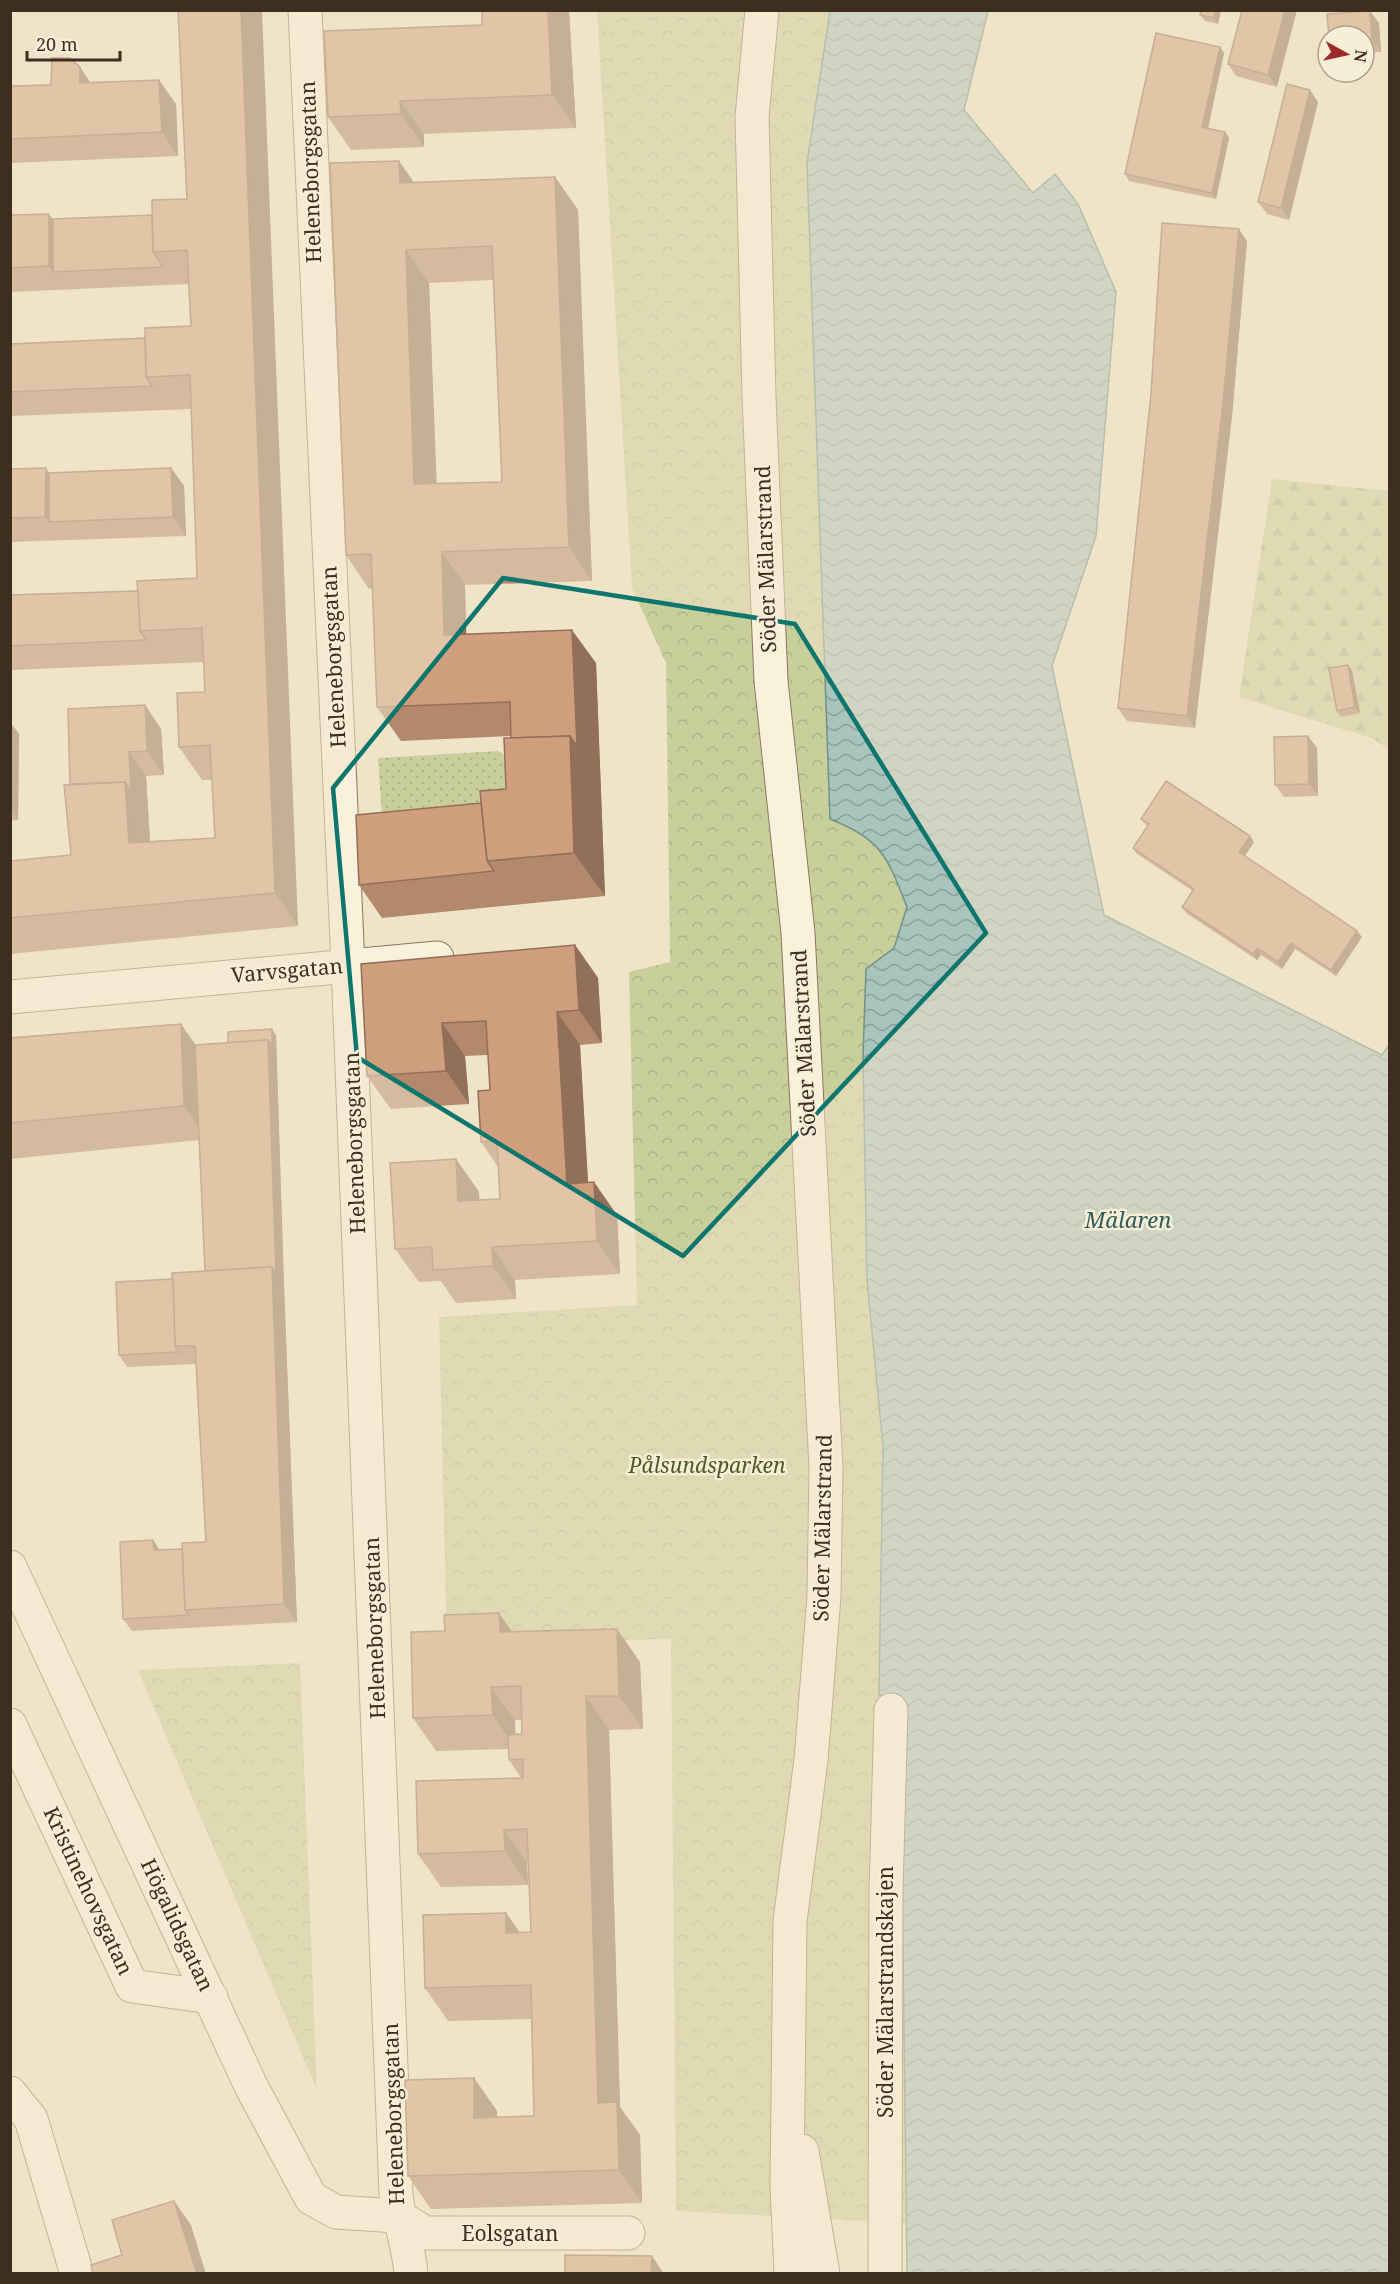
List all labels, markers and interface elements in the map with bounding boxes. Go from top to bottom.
scale bar [27,24,120,62]
north arrow [1316,24,1376,84]
text: 20 m [36,32,78,56]
text: N [1349,48,1373,64]
street label: Heleneborgsgatan [293,81,327,263]
street label: Söder Mälarstrand [748,465,782,653]
street label: Heleneborgsgatan [314,565,352,749]
street label: Söder Mälarstrand [784,949,822,1137]
street label: Varvsgatan [230,951,344,989]
street label: Heleneborgsgatan [337,1052,371,1234]
water label: Mälaren [1084,1204,1171,1234]
street label: Söder Mälarstrand [806,1434,838,1622]
park label: Pålsundsparken [628,1451,786,1479]
street label: Heleneborgsgatan [357,1537,391,1719]
street label: Kristinehovsgatan [38,1802,140,1979]
street label: Högalidsgatan [135,1854,221,1995]
street label: Söder Mälarstrandskajen [871,1866,899,2118]
street label: Heleneborgsgatan [376,2023,410,2205]
street label: Eolsgatan [461,2219,559,2247]

